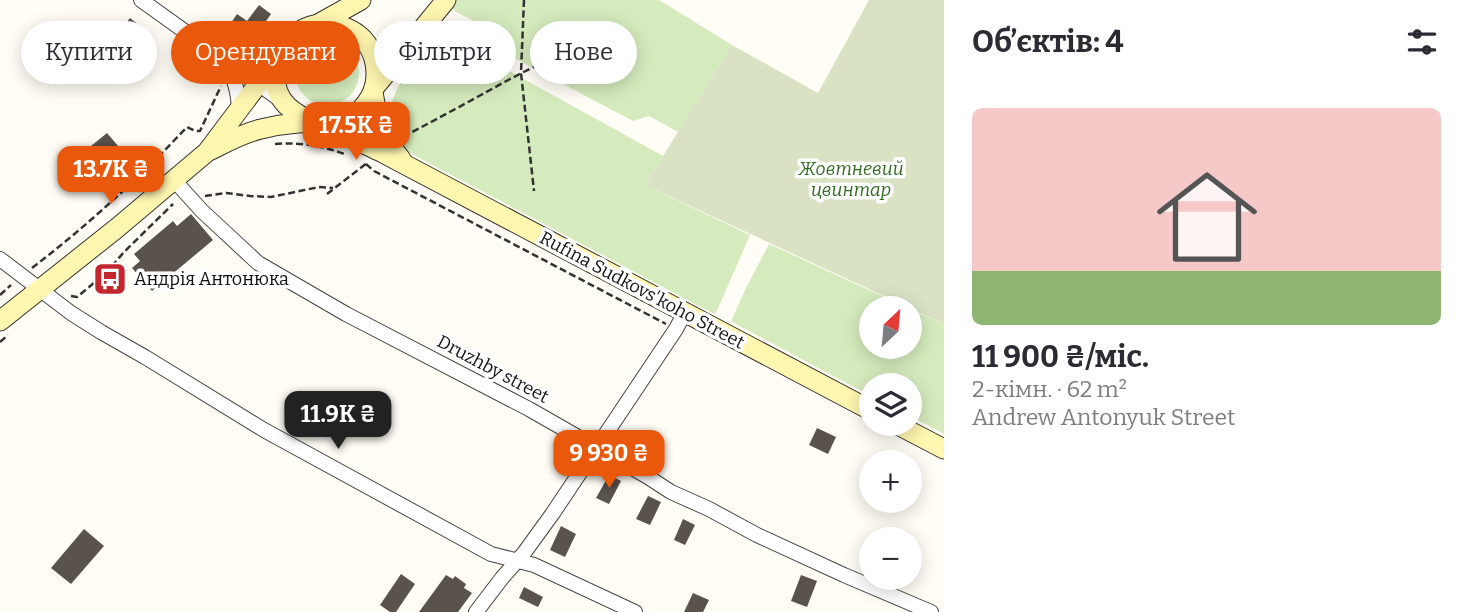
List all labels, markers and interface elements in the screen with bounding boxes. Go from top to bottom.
chip: Купити [21,21,157,84]
chip: Орендувати [171,21,360,84]
chip: Фільтри [374,21,516,84]
chip: Нове [530,21,637,84]
icon: filters [1403,23,1441,61]
text: Об’єктів: 4 [972,24,1124,60]
pin: 17.5K ₴ [291,102,421,162]
text: 17.5K ₴ [319,111,393,139]
pin: 13.7K ₴ [46,146,176,206]
icon: home [1144,154,1270,280]
text: 13.7K ₴ [73,155,149,183]
park label: Жовтневий цвинтар [797,158,904,201]
street label: Rufina Sudkovs'koho Street [536,227,749,354]
bus stop icon: Андрія Антонюка [91,260,129,298]
place label: Андрія Антонюка [134,268,289,290]
north arrow [859,296,922,359]
map controls [859,296,922,590]
street label: Druzhby street [433,330,553,408]
text: 11 900 ₴/міс. [972,339,1149,375]
button: layers [859,373,922,436]
text: 2-кімн. · 62 m² [972,375,1127,403]
pin: 11.9K ₴ [273,392,403,451]
text: 11.9K ₴ [300,400,376,428]
text: Andrew Antonyuk Street [972,403,1235,431]
pin: 9 930 ₴ [544,430,674,490]
text: 9 930 ₴ [570,439,648,467]
button: + [859,450,922,513]
button: − [859,527,922,590]

